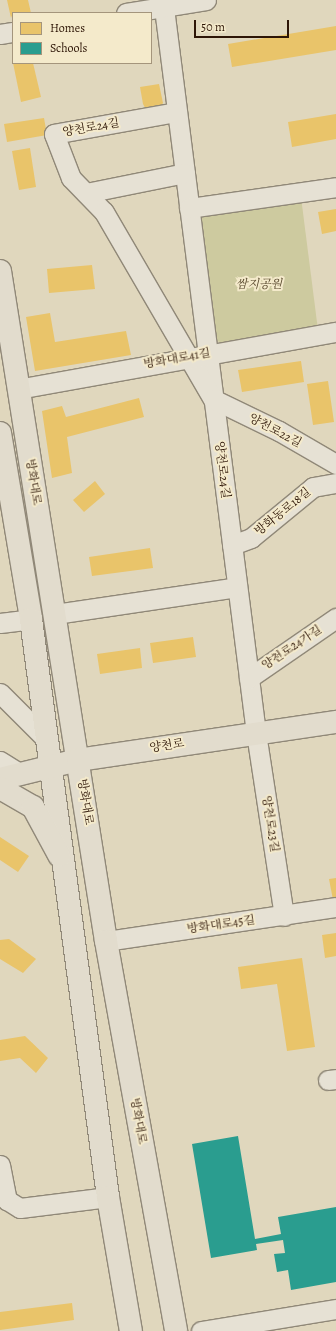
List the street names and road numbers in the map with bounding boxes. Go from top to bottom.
street label: 양천로24길 [61,116,121,140]
street label: 방화대로41길 [143,346,211,372]
street label: 양천로22길 [246,411,304,451]
street label: 양천로24길 [211,441,233,499]
street label: 방화대로 [22,458,44,506]
street label: 방화동로18길 [252,485,314,539]
street label: 양천로24가길 [259,623,325,673]
street label: 양천로 [149,736,185,756]
street label: 방화대로 [74,778,96,826]
street label: 양천로23길 [258,795,282,853]
street label: 방화대로45길 [186,913,256,937]
street label: 방화대로 [127,1097,149,1145]

